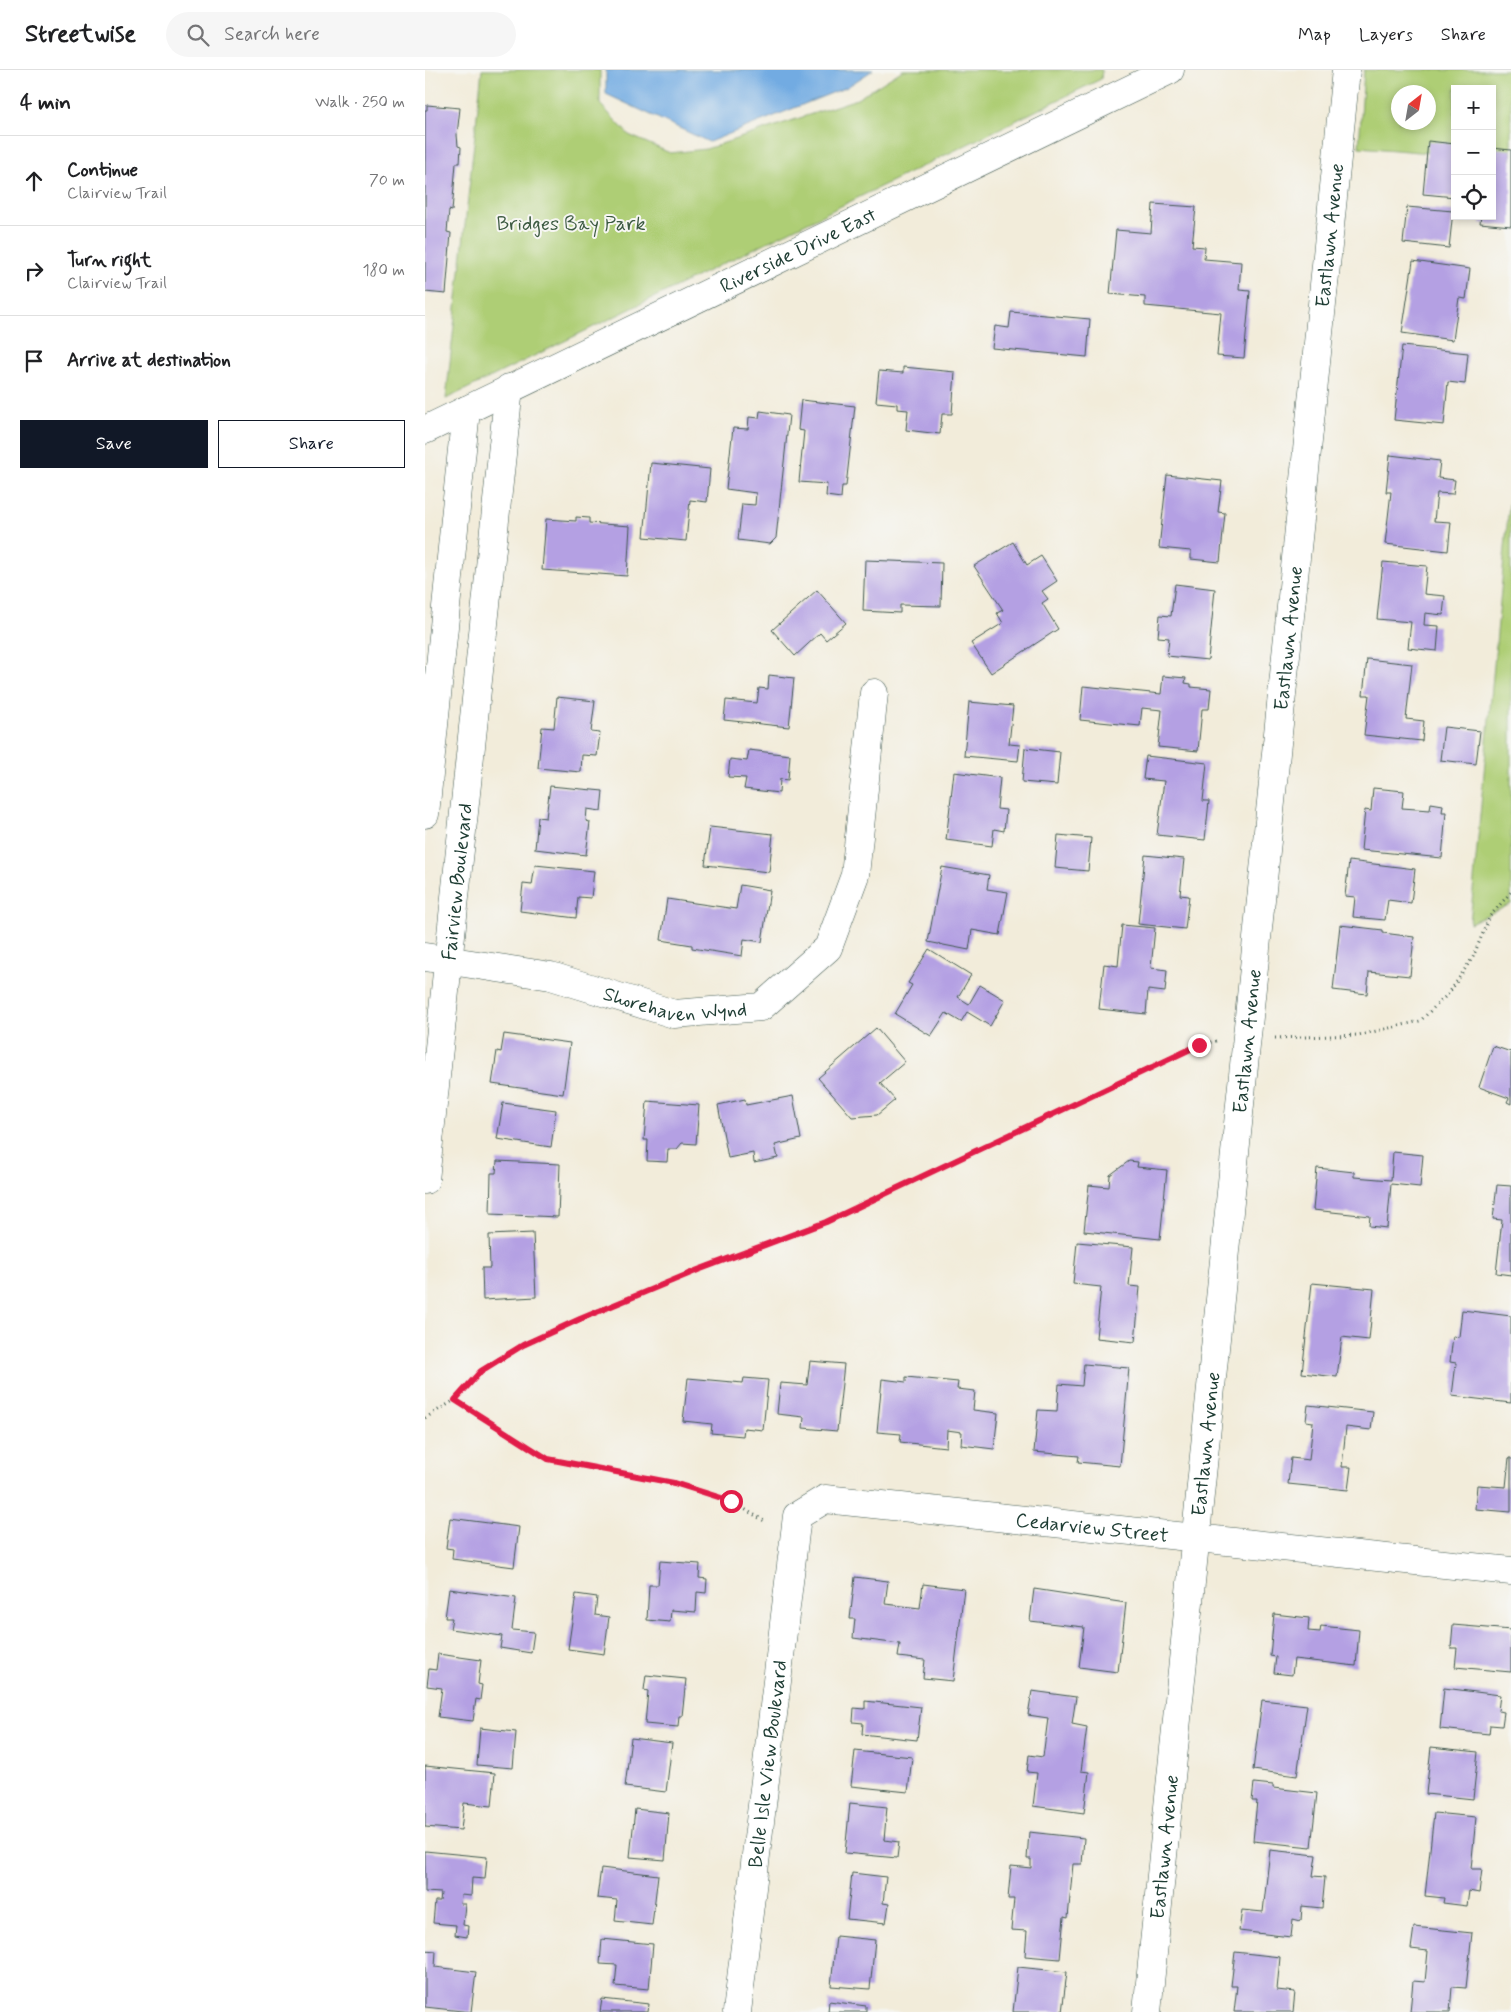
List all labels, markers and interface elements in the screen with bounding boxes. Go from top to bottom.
search box [166,12,516,57]
text: Streetwise [25,19,136,50]
icon: search [184,21,212,49]
text: Search here [224,22,320,47]
text: Map [1298,23,1331,47]
text: Layers [1359,23,1413,47]
text: Share [1441,23,1486,47]
north arrow [1391,85,1436,130]
map controls [1451,85,1496,220]
button: + [1451,85,1496,130]
text: 4 min [20,89,71,117]
text: Walk · 250 m [315,92,405,113]
button: − [1451,130,1496,175]
text: Continue [67,158,138,183]
street label: Eastlawn Avenue [1310,162,1351,309]
icon: ahead [20,167,48,195]
text: 70 m [369,170,405,191]
button: locate [1451,175,1496,220]
text: Clairview Trail [67,183,167,204]
street label: Riverside Drive East [716,202,881,300]
park label: Bridges Bay Park [496,211,646,238]
text: Turn right [67,248,151,273]
icon: right [20,257,48,285]
text: 180 m [362,260,405,281]
text: Clairview Trail [67,273,167,294]
icon: arrive [20,347,48,375]
text: Arrive at destination [67,348,231,373]
button: Save [20,420,208,468]
button: Share [218,420,405,468]
street label: Eastlawn Avenue [1268,565,1310,712]
street label: Fairview Boulevard [436,802,480,962]
street label: Eastlawn Avenue [1227,968,1269,1115]
street label: Shorehaven Wynd [600,981,748,1029]
route end [1188,1034,1211,1057]
street label: Eastlawn Avenue [1186,1371,1228,1518]
route start [720,1490,743,1513]
street label: Cedarview Street [1014,1507,1170,1550]
street label: Belle Isle View Boulevard [743,1659,794,1869]
street label: Eastlawn Avenue [1145,1774,1186,1920]

